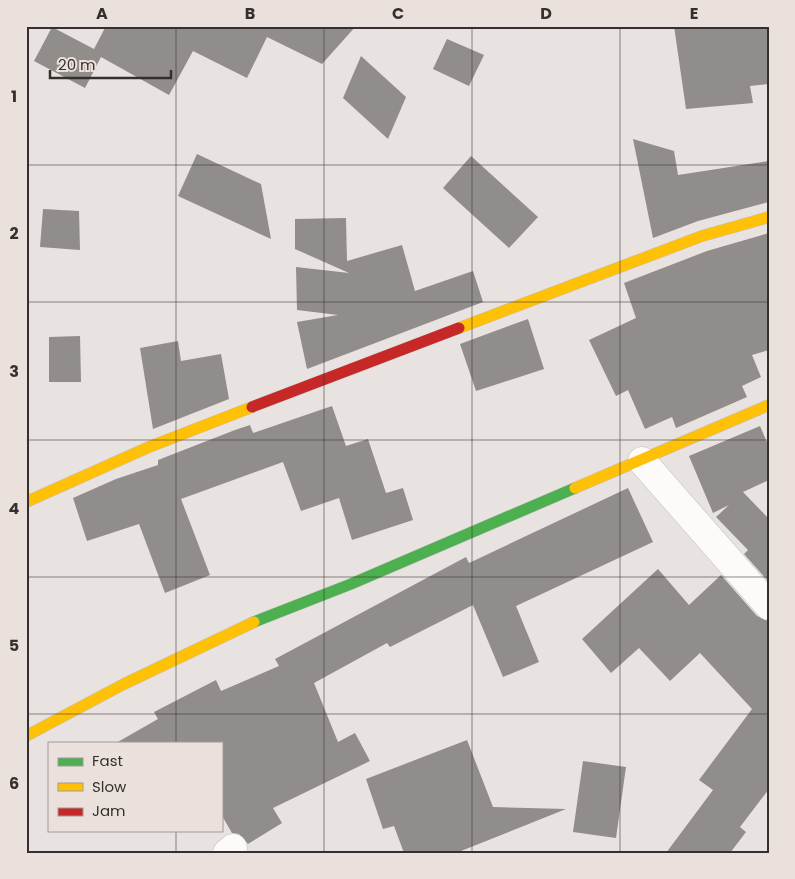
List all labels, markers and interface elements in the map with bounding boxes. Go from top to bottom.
text: A [96,2,108,25]
text: B [245,2,255,25]
text: C [392,2,404,25]
text: D [540,2,552,25]
text: E [690,2,698,25]
scale bar [50,48,171,80]
text: 20 m [58,54,96,75]
text: 1 [11,85,17,108]
text: 2 [9,222,19,245]
text: 3 [9,360,19,383]
text: 4 [9,497,20,520]
text: 5 [9,634,19,657]
legend [48,742,222,832]
text: Fast [92,750,123,771]
text: 6 [9,772,19,795]
text: Slow [92,776,127,797]
text: Jam [92,800,126,821]

